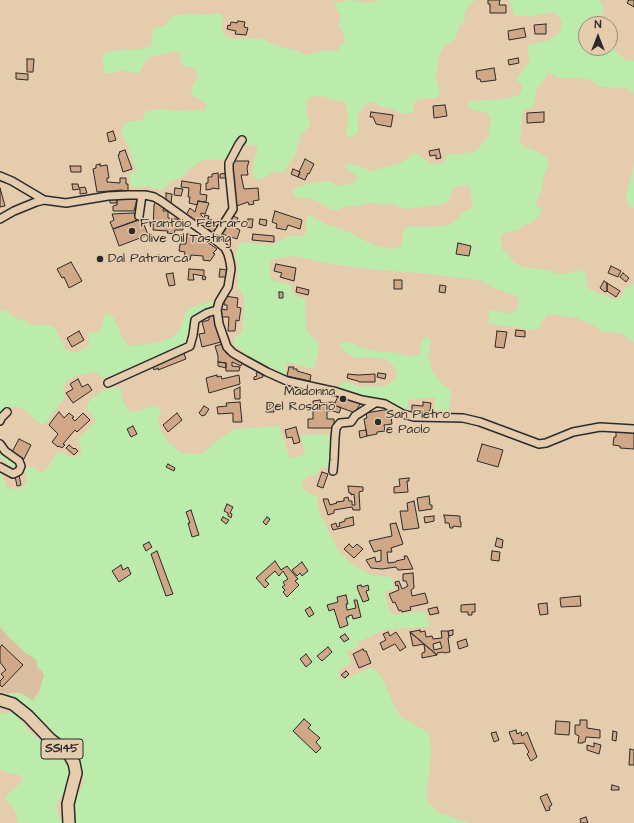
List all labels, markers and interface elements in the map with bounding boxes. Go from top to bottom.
north arrow [578,16,618,56]
text: N [595,17,601,32]
place label: Frantoio Ferraro Olive Oil Tasting [140,216,248,247]
marker: Frantoio Ferraro Olive Oil Tasting [127,226,137,236]
place label: Dal Patriarca [108,251,188,267]
marker: Dal Patriarca [95,254,105,264]
place label: Madonna Del Rosario [266,384,335,415]
marker: Madonna Del Rosario [338,394,348,404]
place label: San Pietro e Paolo [386,407,450,438]
marker: San Pietro e Paolo [373,417,383,427]
road number: SS145 [41,739,83,759]

